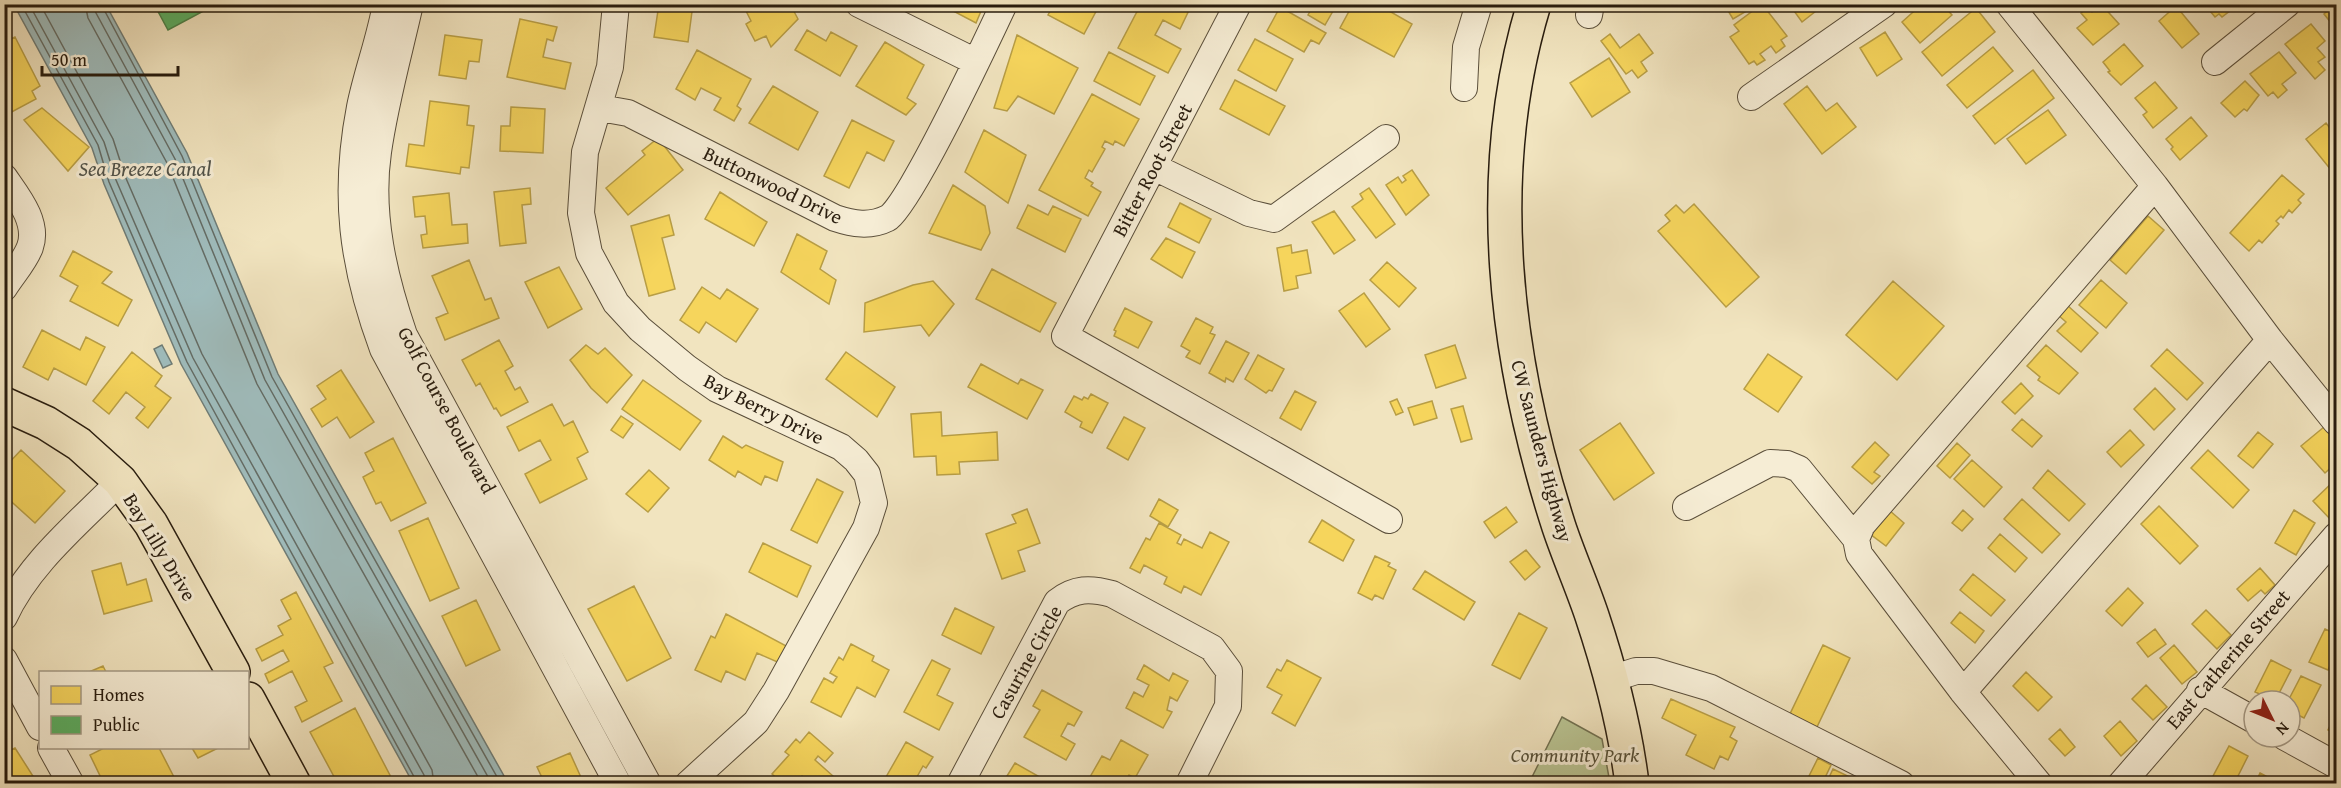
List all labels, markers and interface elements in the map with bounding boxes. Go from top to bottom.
scale bar [42,39,178,77]
text: 50 m [51,46,87,73]
street label: Bitter Root Street [1104,98,1199,242]
street label: Buttonwood Drive [699,138,848,231]
water label: Sea Breeze Canal [79,153,211,184]
street label: Golf Course Boulevard [391,321,504,499]
street label: CW Saunders Highway [1504,357,1581,545]
street label: Bay Berry Drive [699,366,829,451]
street label: Bay Lilly Drive [117,487,204,606]
street label: East Catherine Street [2159,583,2296,735]
street label: Casurine Circle [982,600,1069,724]
legend [39,671,249,749]
text: Homes [93,681,144,708]
north arrow [2242,689,2302,749]
text: Public [93,711,140,738]
text: N [2270,717,2295,742]
park label: Community Park [1511,740,1640,769]

